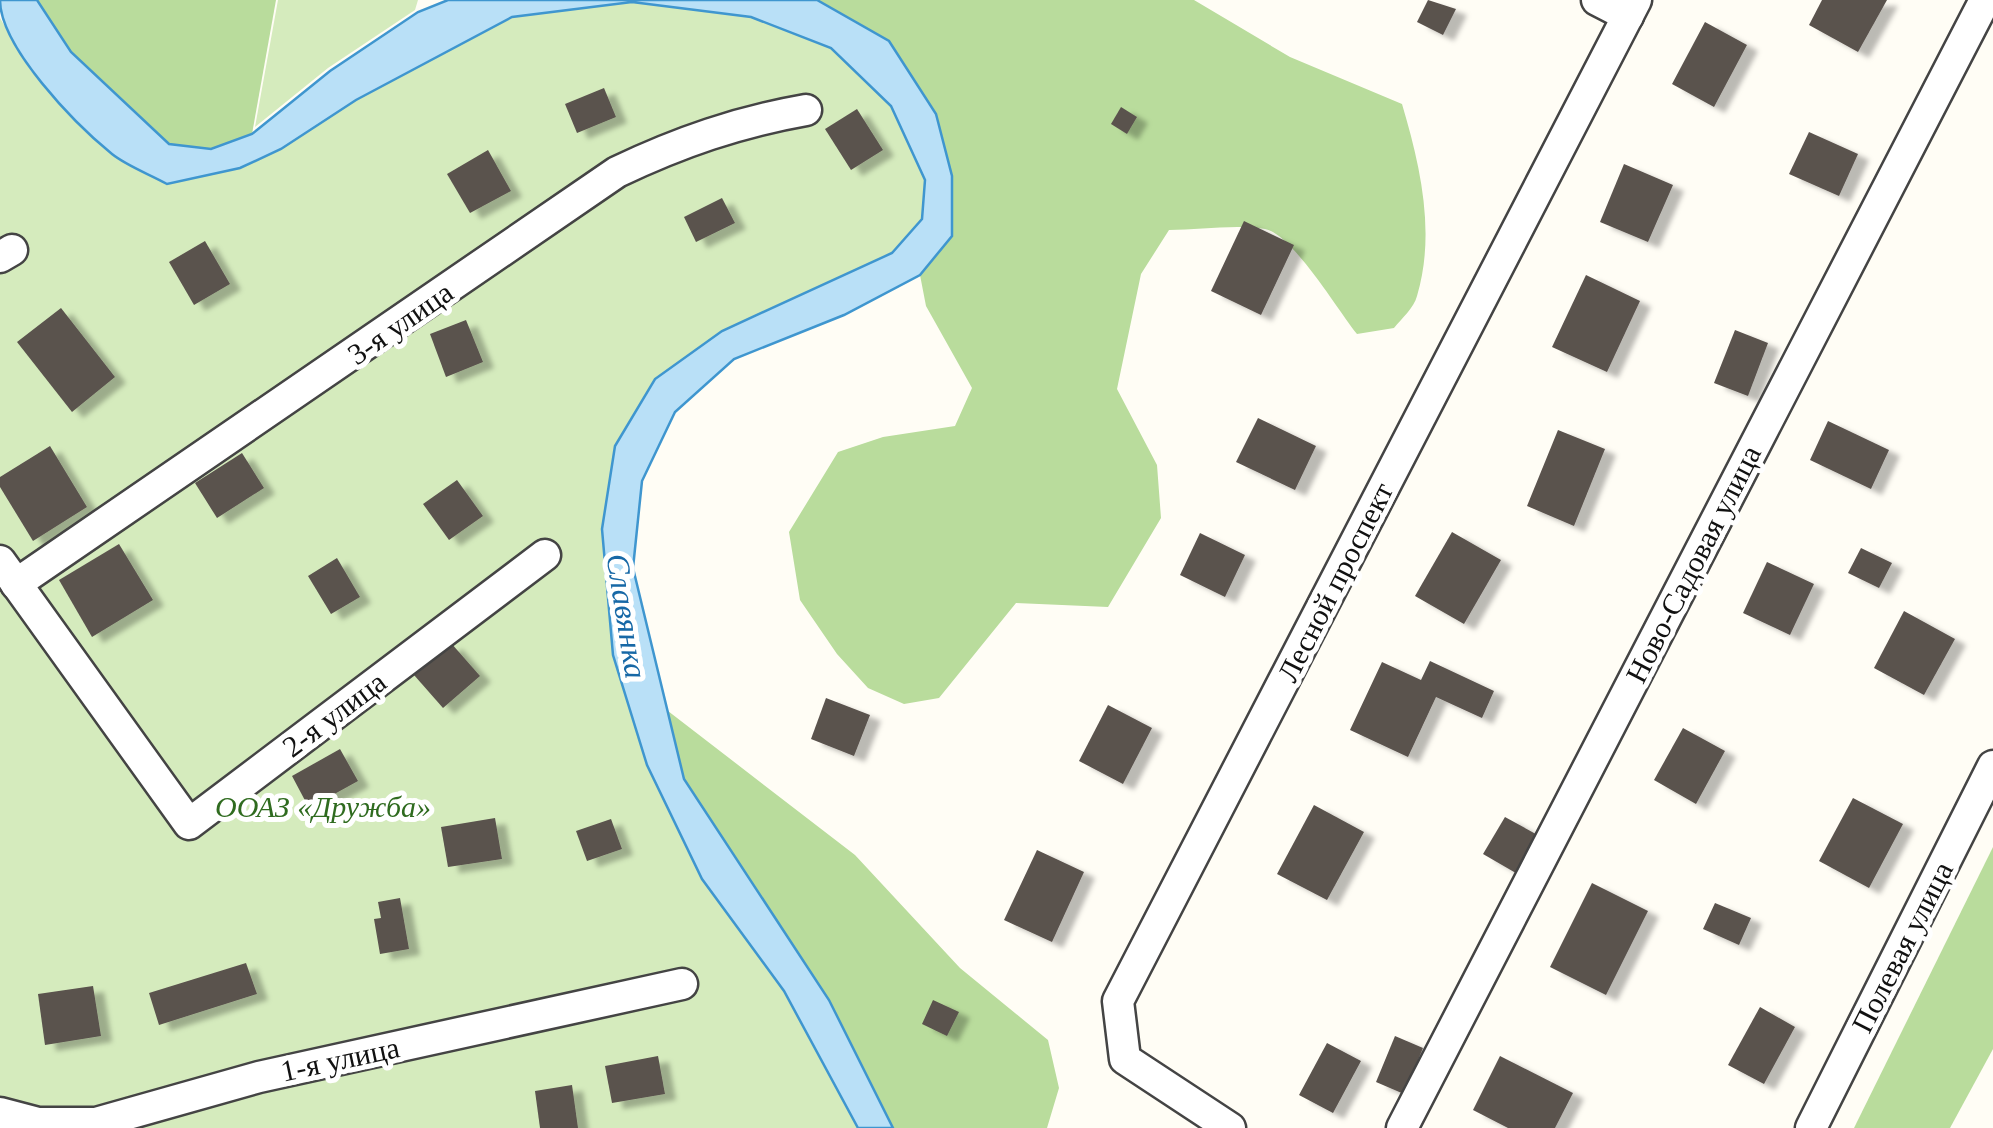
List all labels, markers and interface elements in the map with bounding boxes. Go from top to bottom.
street label: 3-я улица [341,275,459,371]
street label: Ново-Садовая улица [1619,440,1767,688]
street label: Лесной проспект [1271,477,1399,687]
water label: Славянка [599,551,655,681]
street label: 2-я улица [276,665,392,763]
park label: ООАЗ «Дружба» [215,790,431,823]
street label: Полевая улица [1845,856,1959,1038]
street label: 1-я улица [278,1030,402,1088]

